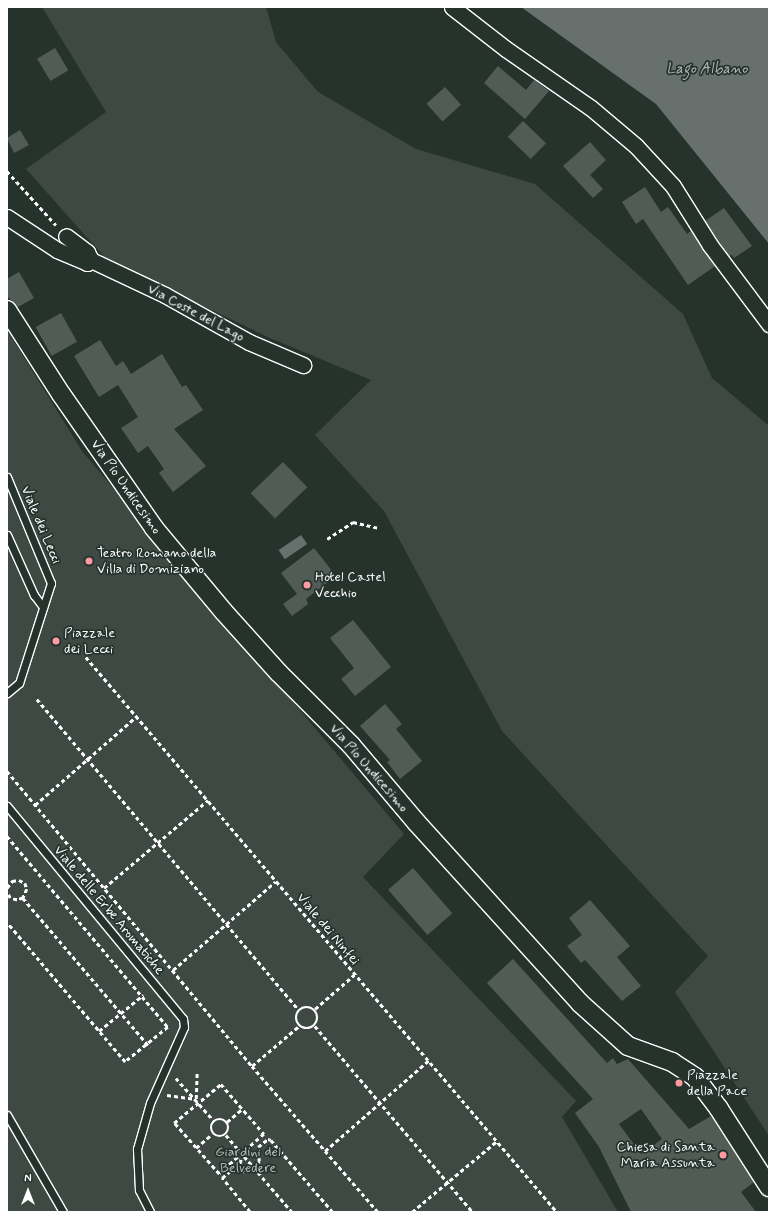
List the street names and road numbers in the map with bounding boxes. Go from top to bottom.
street label: Via Coste del Lago [145,280,247,346]
street label: Via Pio Undicesimo [87,437,165,537]
street label: Viale dei Lecci [17,484,65,566]
street label: Via Pio Undicesimo [326,721,412,815]
street label: Viale delle Erbe Aromatiche [50,843,168,977]
street label: Viale dei Ninfei [293,890,363,968]

